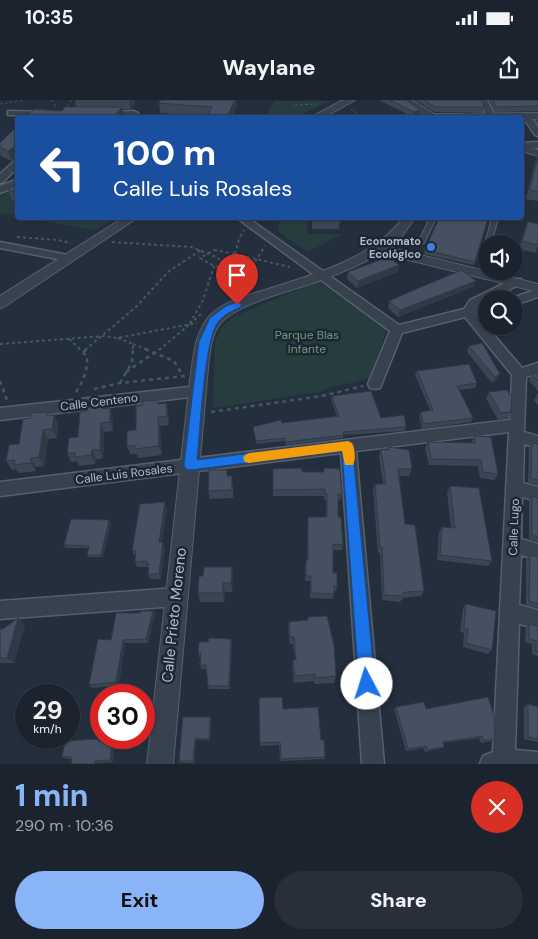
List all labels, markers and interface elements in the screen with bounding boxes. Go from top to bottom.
text: 10:35 [25,5,73,30]
text: Waylane [222,53,316,82]
icon: back [15,54,43,82]
icon: share [495,54,523,82]
text: 100 m [113,130,216,176]
icon: left [30,135,95,200]
text: Calle Luis Rosales [113,174,292,203]
place label: Economato Ecológico [360,234,421,261]
map controls [478,235,523,335]
button: sound [478,235,523,280]
marker: Economato Ecológico [425,241,437,253]
pin [216,254,258,305]
icon: arrive [223,261,251,289]
button: search [478,290,523,335]
park label: Parque Blas Infante [275,327,339,357]
street label: Calle Centeno [59,389,139,415]
street label: Calle Luis Rosales [75,460,173,488]
street label: Calle Lugo [505,498,523,556]
street label: Calle Prieto Moreno [157,546,191,683]
position arrow [340,657,392,709]
speed limit sign: 30 [90,684,155,749]
text: 29 [32,694,63,727]
text: km/h [33,721,62,737]
text: 1 min [15,776,88,815]
button: close [471,781,523,833]
text: 290 m · 10:36 [15,815,114,836]
button: Exit [15,871,264,929]
button: Share [274,871,523,929]

